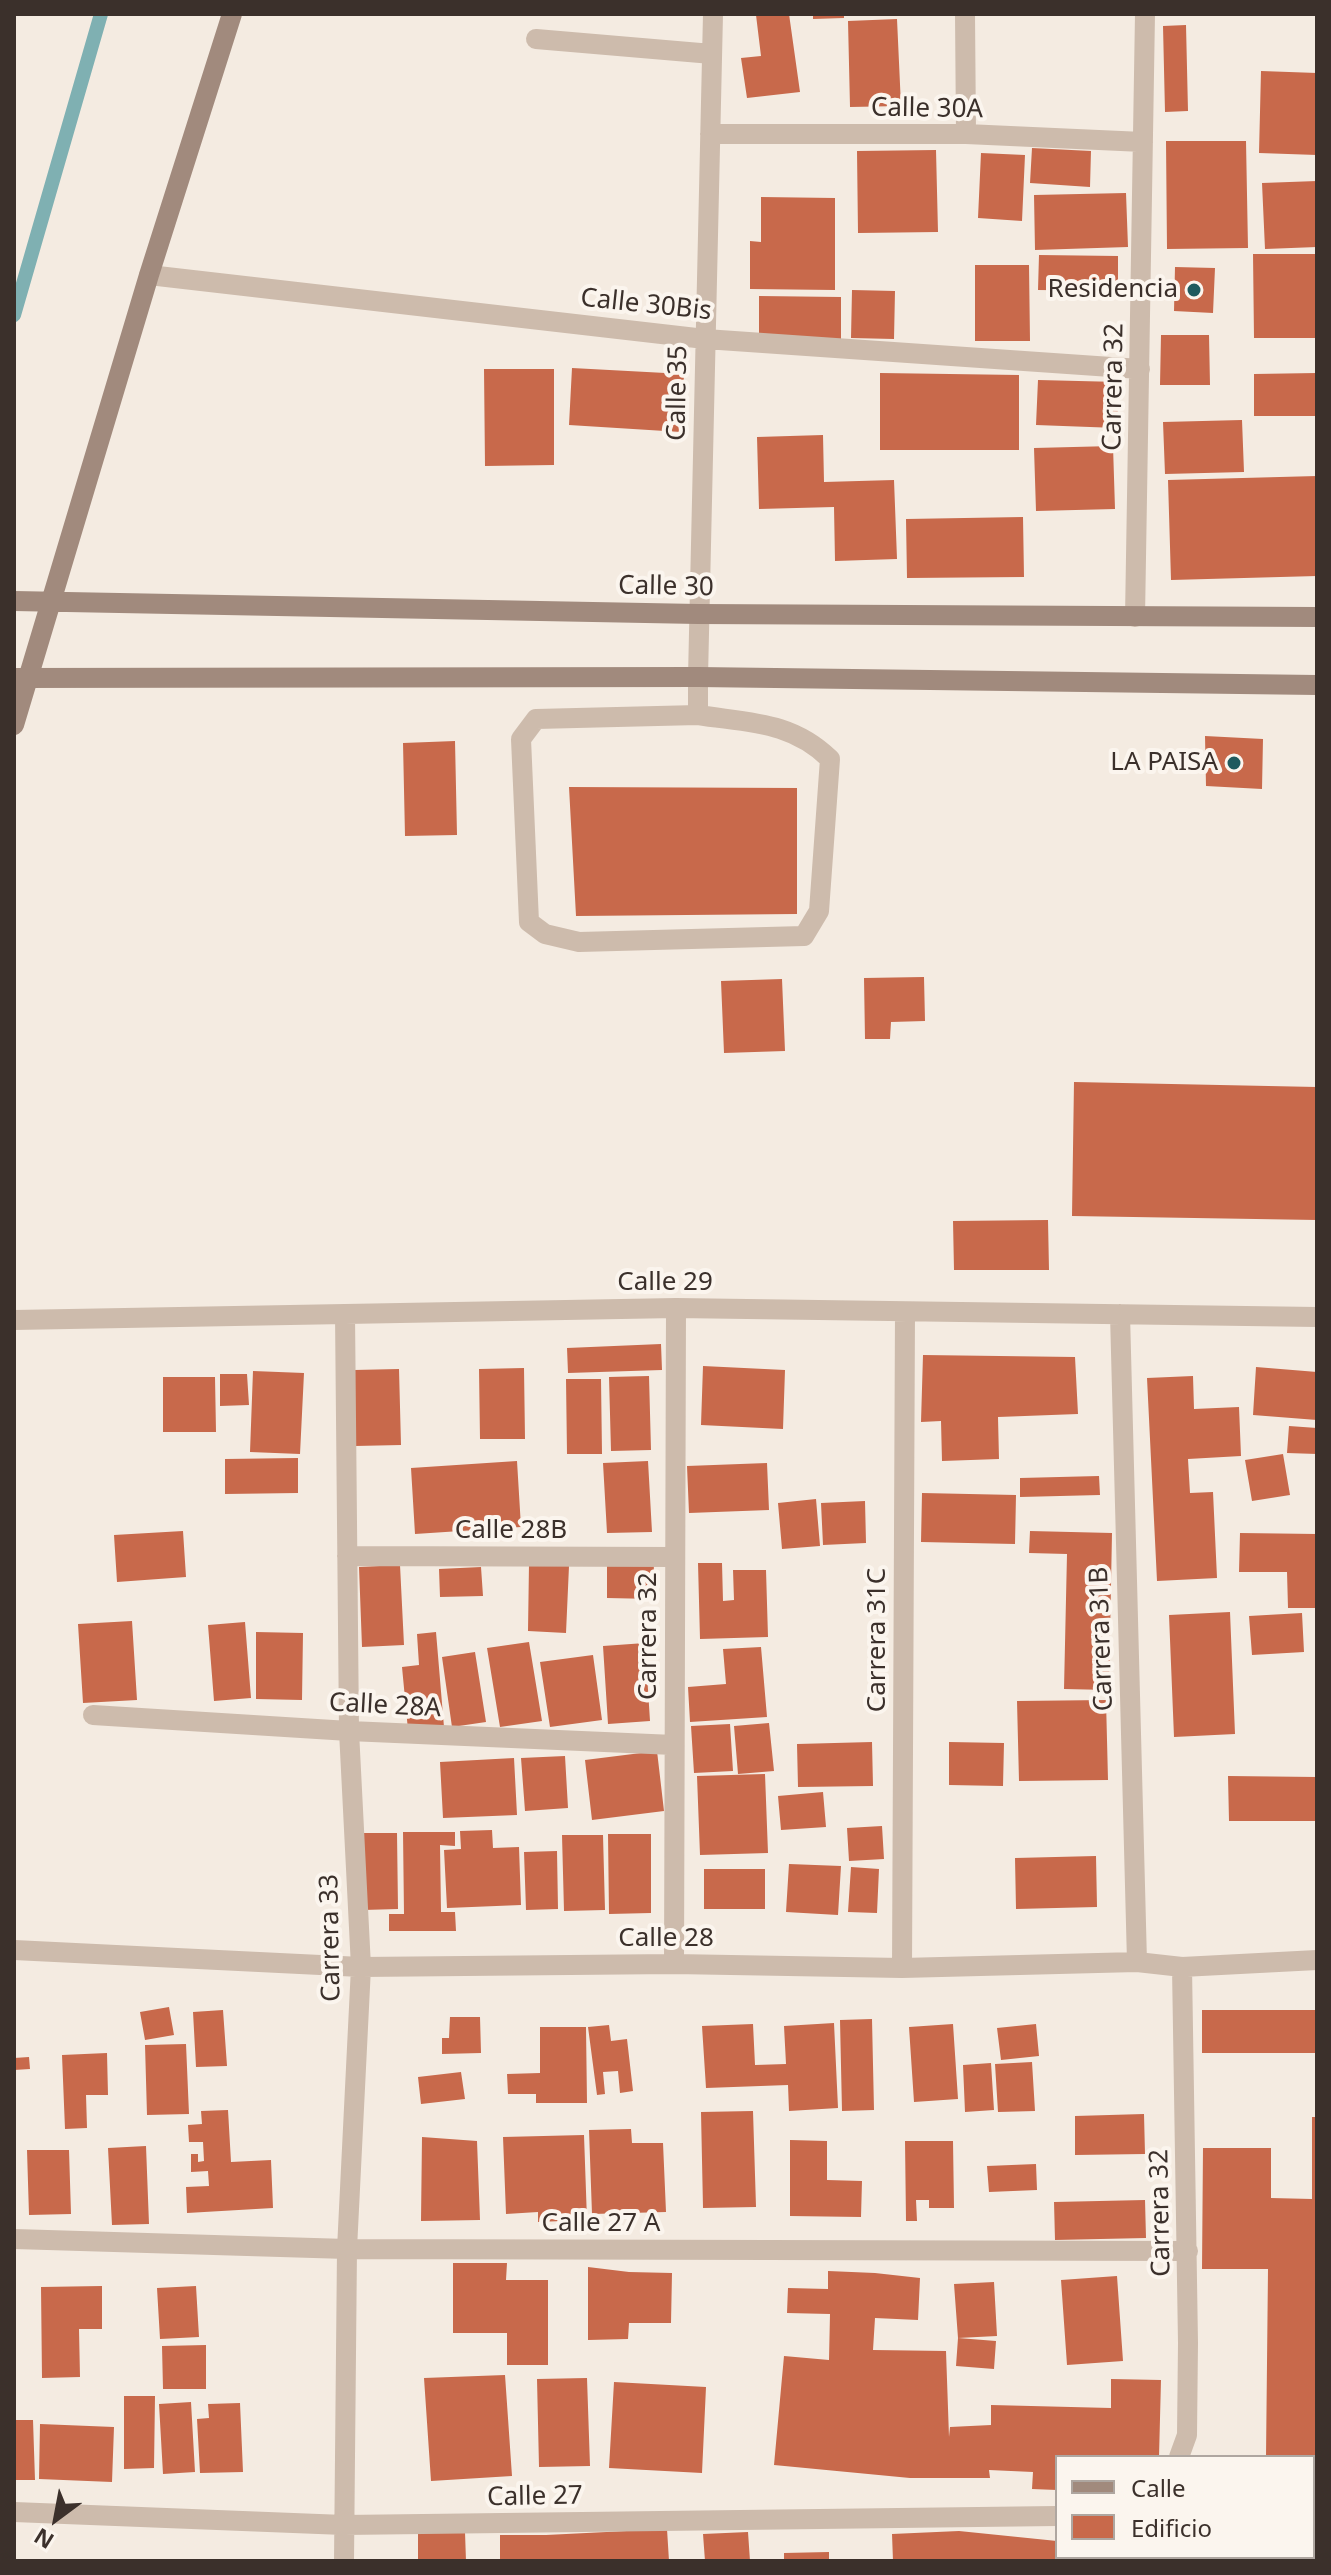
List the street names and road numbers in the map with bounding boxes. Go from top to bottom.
street label: Calle 30A [871,92,983,126]
street label: Calle 30Bis [579,283,713,327]
street label: Carrera 32 [1097,323,1131,451]
street label: Calle 35 [662,345,694,441]
street label: Calle 30 [618,571,714,603]
street label: Calle 29 [617,1267,713,1299]
street label: Calle 28B [455,1515,567,1547]
street label: Carrera 31B [1084,1566,1120,1712]
street label: Carrera 31C [862,1568,894,1712]
street label: Carrera 32 [633,1572,665,1700]
street label: Calle 28A [328,1687,442,1725]
street label: Carrera 33 [314,1874,348,2002]
street label: Calle 28 [618,1923,714,1955]
street label: Carrera 32 [1144,2149,1178,2277]
street label: Calle 27 A [542,2208,660,2240]
street label: Calle 27 [487,2481,583,2513]

